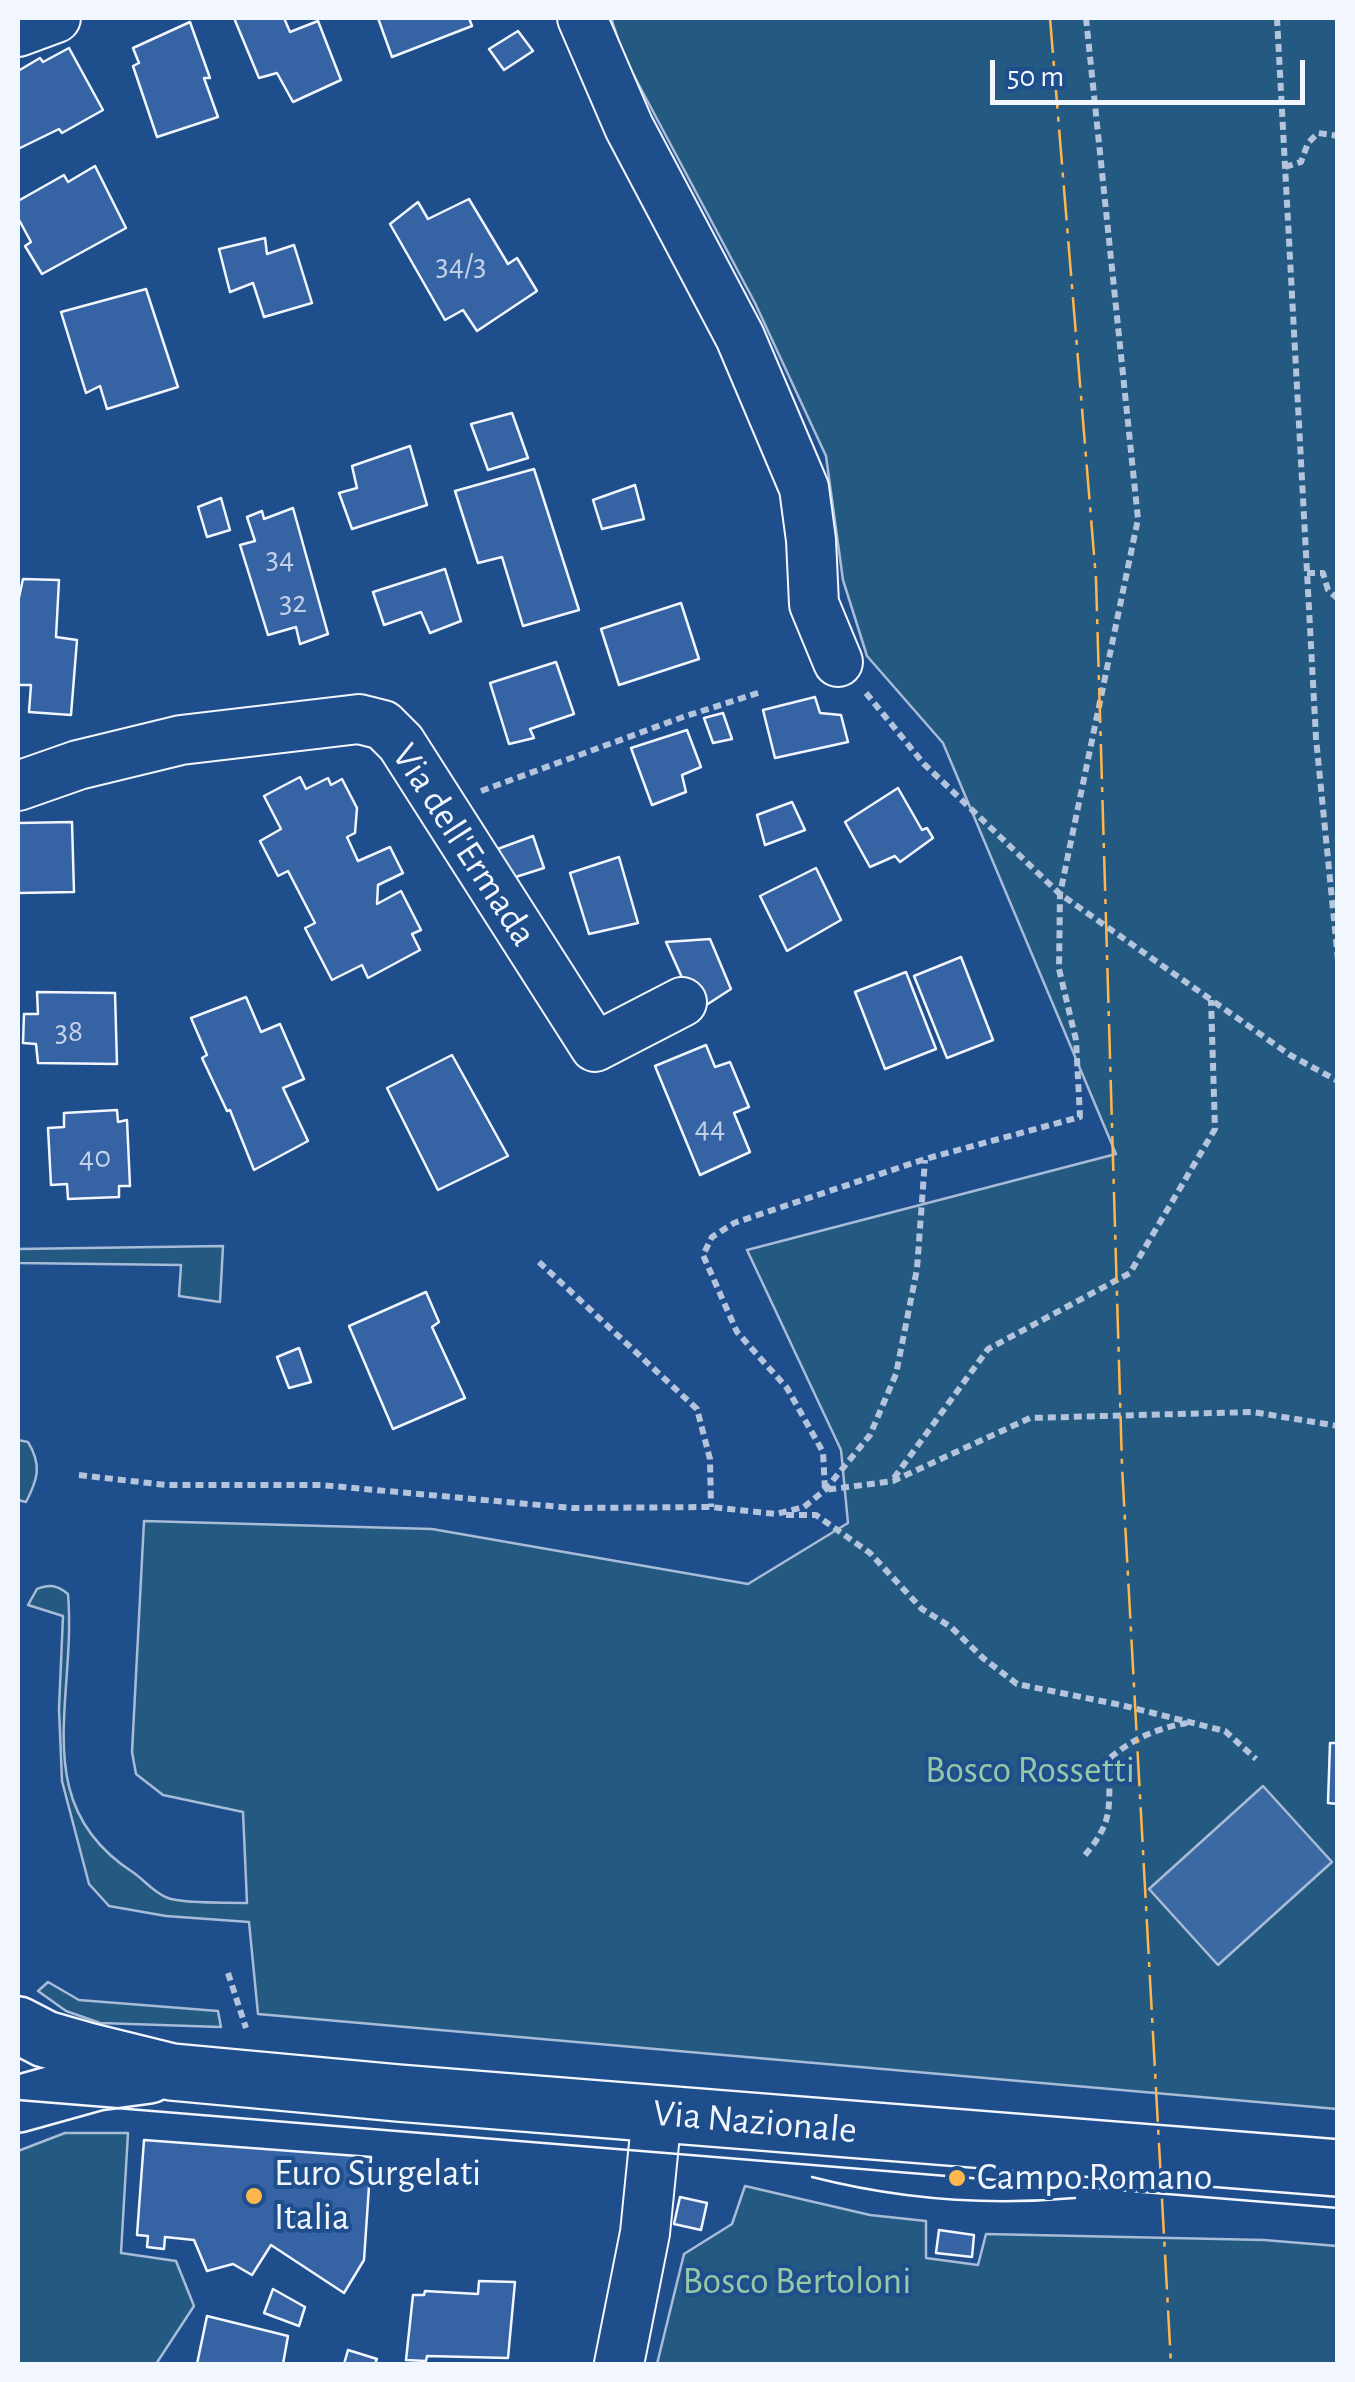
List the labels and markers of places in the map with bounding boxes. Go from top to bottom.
place label: Euro Surgelati Italia [274,2151,481,2240]
place label: Campo Romano [977,2155,1212,2201]
marker: Campo Romano [946,2167,968,2189]
marker: Euro Surgelati Italia [243,2185,265,2207]

